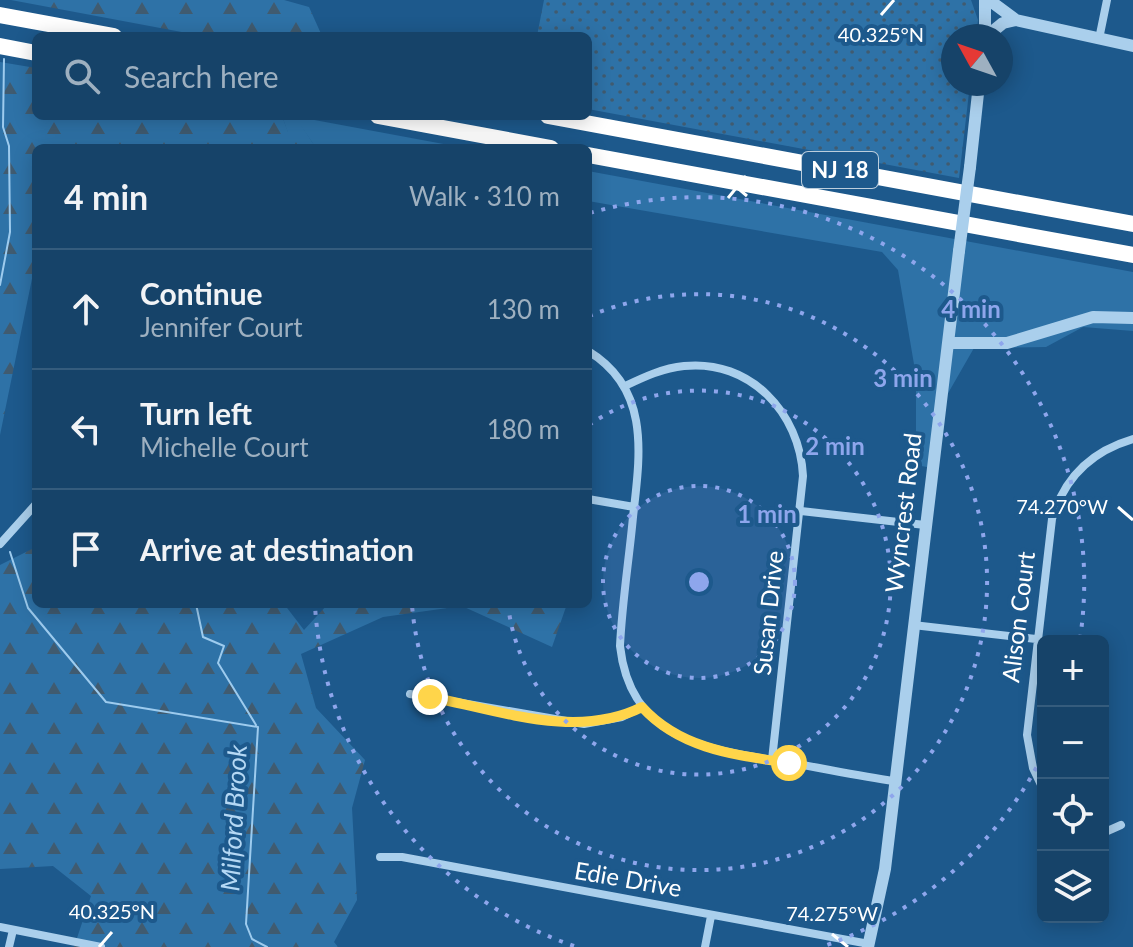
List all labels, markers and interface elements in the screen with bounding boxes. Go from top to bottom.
text: 40.325°N [838,22,924,46]
north arrow [941,24,1013,96]
search box [32,32,592,120]
icon: search [60,54,104,98]
text: Search here [124,58,279,94]
road number: NJ 18 [802,152,878,188]
text: 4 min [64,176,148,217]
text: Walk · 310 m [409,180,560,212]
text: Continue [140,275,263,311]
icon: ahead [64,287,108,331]
text: 130 m [487,293,560,325]
text: 4 min [941,294,1001,323]
text: Jennifer Court [140,311,303,343]
text: 3 min [873,363,933,392]
text: Turn left [140,395,252,431]
icon: left [64,407,108,451]
text: 180 m [487,413,560,445]
text: Michelle Court [140,431,309,463]
text: 2 min [805,431,865,460]
street label: Wyncrest Road [878,431,927,594]
text: 74.270°W [1016,494,1108,518]
text: 1 min [737,499,797,528]
icon: arrive [64,527,108,571]
text: Arrive at destination [140,531,414,567]
street label: Susan Drive [747,549,788,677]
street label: Alison Court [995,550,1040,684]
centre of rings [685,568,713,596]
map controls [1037,635,1109,923]
button: + [1037,635,1109,707]
route end [412,679,448,715]
button: − [1037,707,1109,779]
water label: Milford Brook [213,743,253,892]
route start [771,745,807,781]
button: locate [1037,779,1109,851]
button: layers [1037,851,1109,923]
street label: Edie Drive [572,855,684,902]
text: 40.325°N [69,899,155,923]
text: 74.275°W [786,901,878,925]

